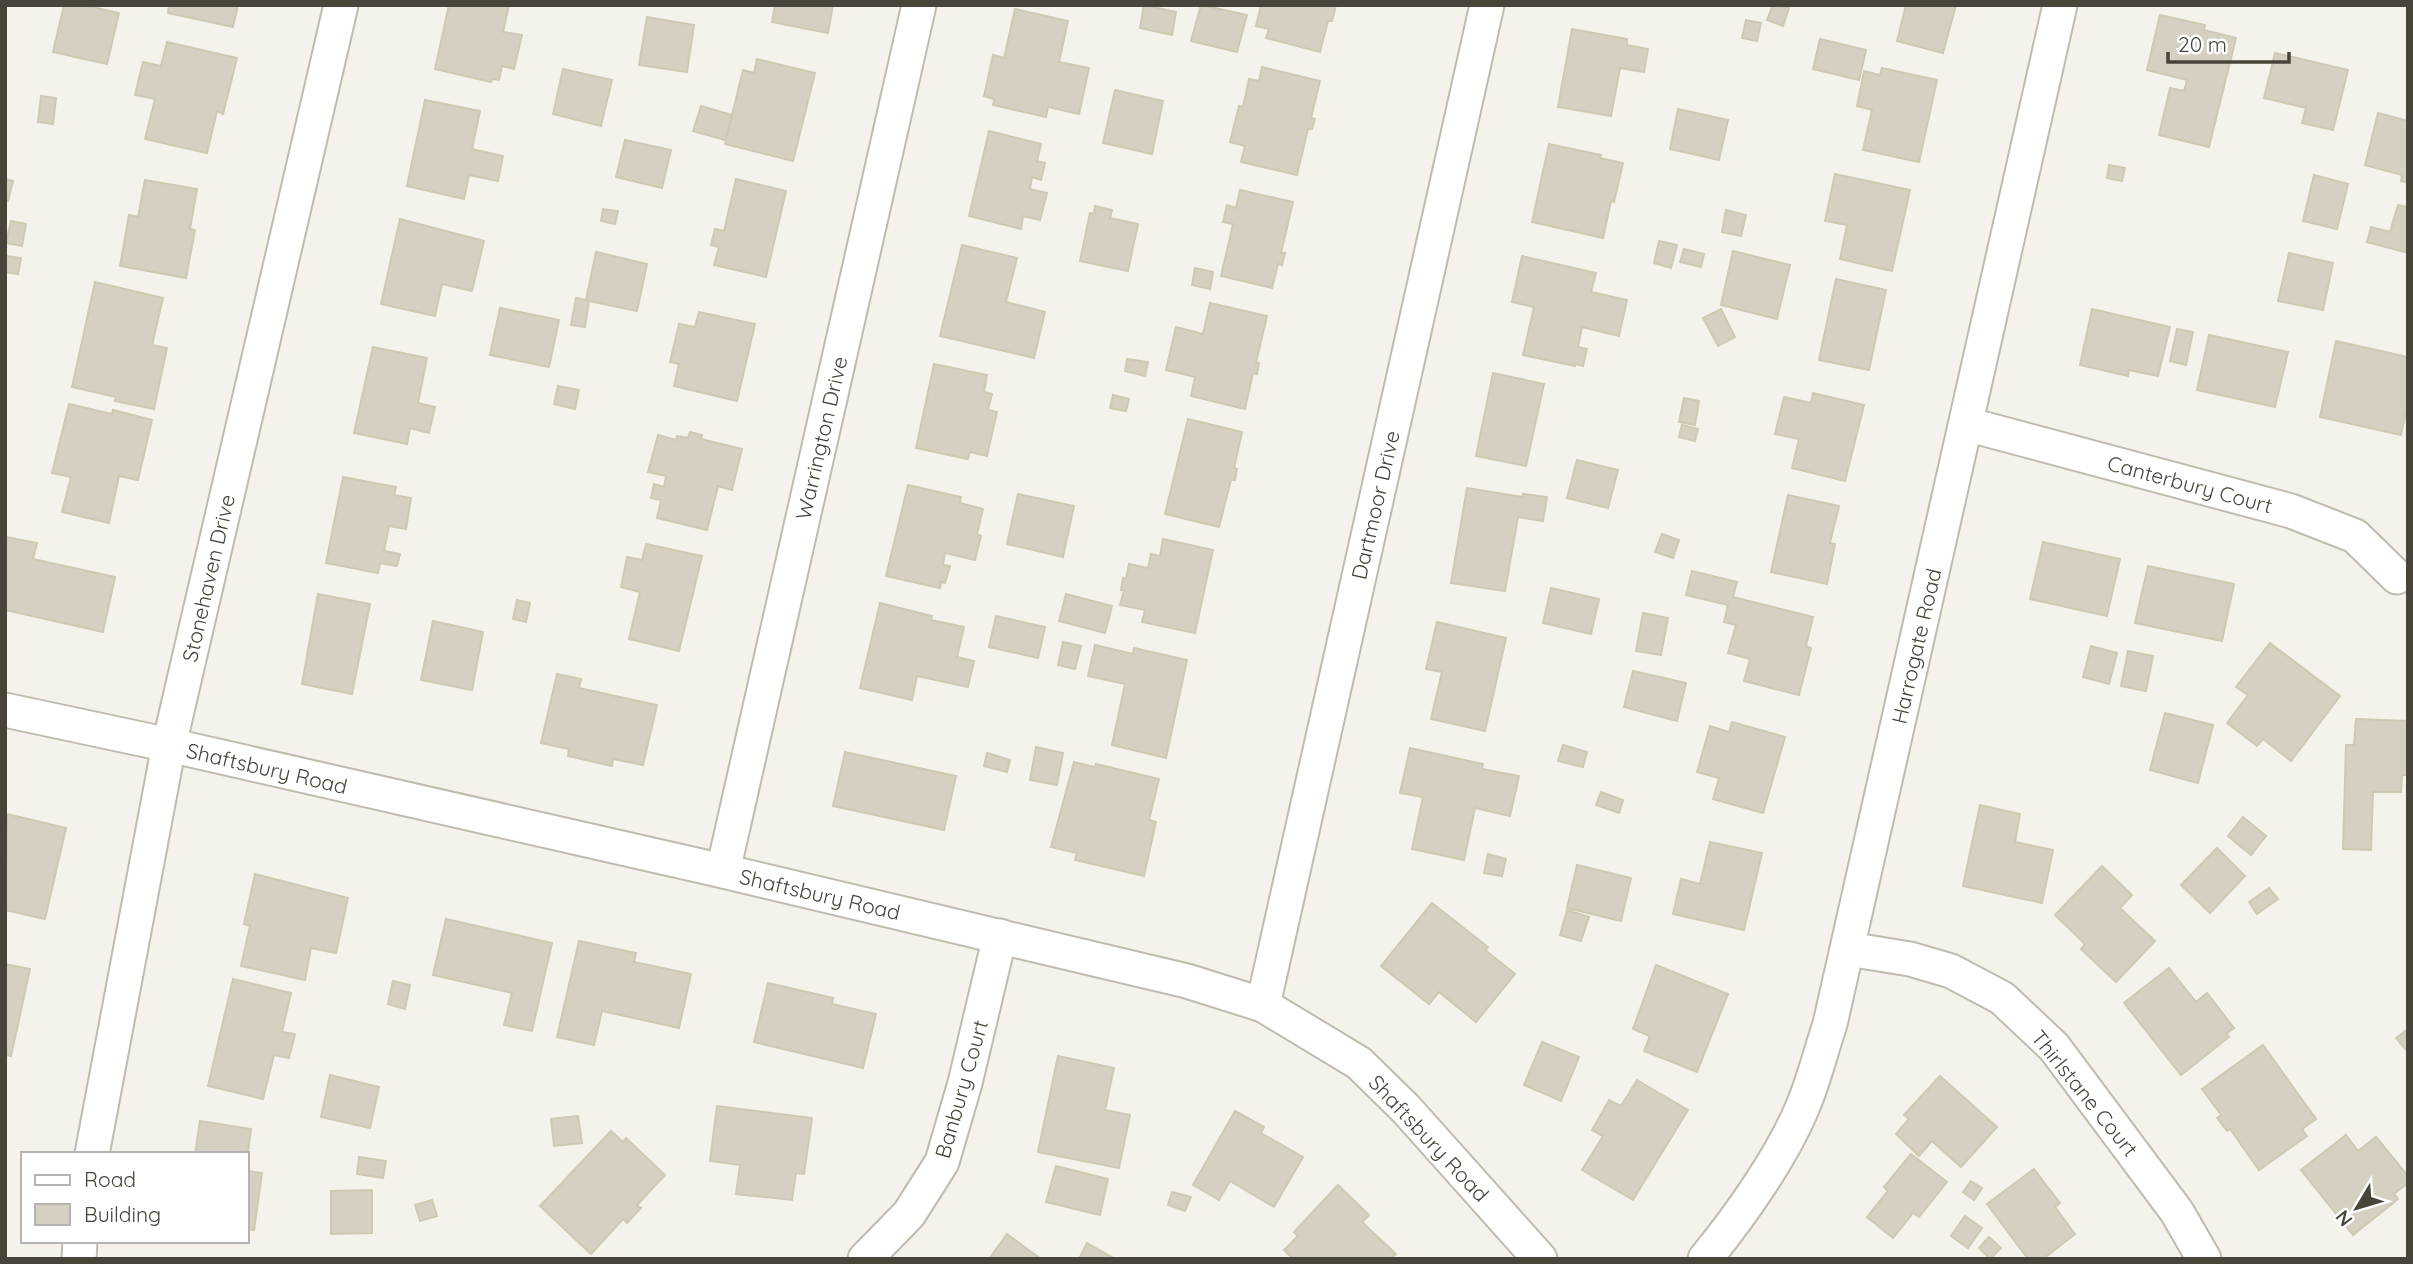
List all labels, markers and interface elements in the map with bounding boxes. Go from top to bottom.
scale bar [2168,21,2289,65]
text: 20 m [2178,31,2227,57]
street label: Warrington Drive [790,354,852,522]
street label: Dartmoor Drive [1345,428,1405,582]
street label: Canterbury Court [2105,450,2275,518]
street label: Stonehaven Drive [176,492,240,664]
street label: Harrogate Road [1885,566,1947,726]
street label: Shaftsbury Road [184,737,350,799]
street label: Shaftsbury Road [737,863,903,925]
street label: Banbury Court [929,1017,993,1161]
street label: Thirlstane Court [2026,1025,2144,1161]
street label: Shaftsbury Road [1364,1069,1494,1207]
legend [21,1152,248,1243]
text: Road [84,1166,136,1192]
north arrow [2322,1173,2392,1243]
text: Building [84,1201,161,1227]
text: N [2330,1206,2357,1231]

